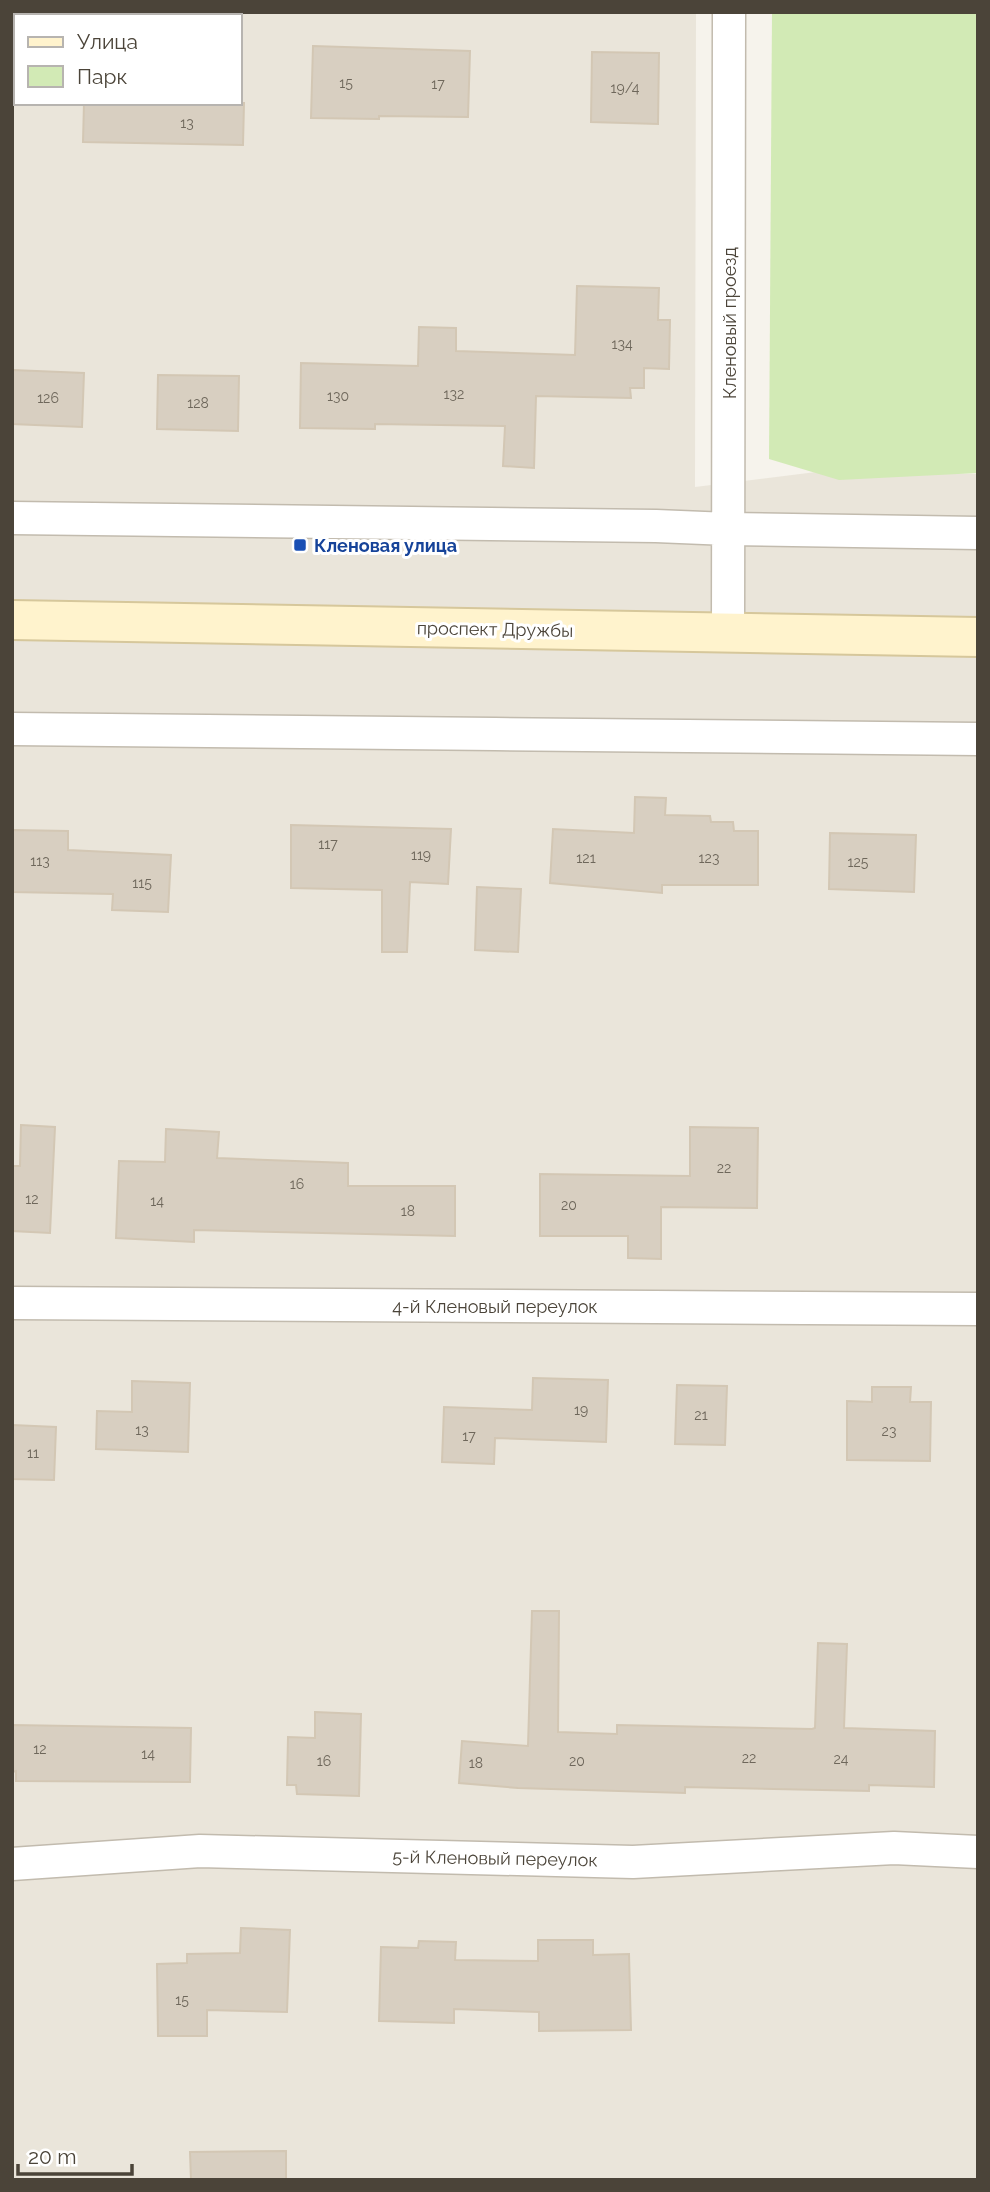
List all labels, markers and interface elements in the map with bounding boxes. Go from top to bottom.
legend [14,14,242,105]
text: Улица [77,29,138,54]
text: Парк [77,64,127,89]
house number: 15 [339,75,353,91]
house number: 17 [431,76,445,92]
house number: 19/4 [610,80,640,96]
house number: 13 [180,115,194,131]
street label: Кленовый проезд [719,247,740,399]
house number: 134 [611,336,633,352]
house number: 132 [444,386,464,402]
house number: 130 [327,388,349,404]
house number: 126 [37,390,59,406]
house number: 128 [187,395,209,411]
place label: Кленовая улица [314,535,457,556]
marker: Кленовая улица [292,537,308,553]
street label: проспект Дружбы [417,617,573,641]
house number: 117 [318,836,338,852]
house number: 119 [411,847,431,863]
house number: 121 [576,850,596,866]
house number: 123 [699,850,719,866]
house number: 113 [30,853,50,869]
house number: 125 [848,854,869,870]
house number: 115 [132,875,152,891]
house number: 22 [717,1160,731,1176]
house number: 16 [290,1176,304,1192]
house number: 12 [25,1191,39,1207]
house number: 14 [150,1193,164,1209]
house number: 20 [561,1197,577,1213]
house number: 18 [401,1203,415,1219]
street label: 4-й Кленовый переулок [392,1296,598,1317]
house number: 19 [574,1402,588,1418]
house number: 21 [694,1407,708,1423]
house number: 13 [135,1422,149,1438]
house number: 23 [882,1423,896,1439]
house number: 17 [462,1428,476,1444]
house number: 11 [27,1445,39,1461]
house number: 12 [33,1741,47,1757]
house number: 14 [141,1746,155,1762]
house number: 22 [742,1750,756,1766]
house number: 24 [834,1751,849,1767]
house number: 16 [317,1753,331,1769]
house number: 20 [569,1753,585,1769]
house number: 18 [469,1755,483,1771]
street label: 5-й Кленовый переулок [392,1846,598,1870]
house number: 15 [175,1992,189,2008]
scale bar [18,2132,131,2176]
text: 20 m [28,2144,76,2169]

